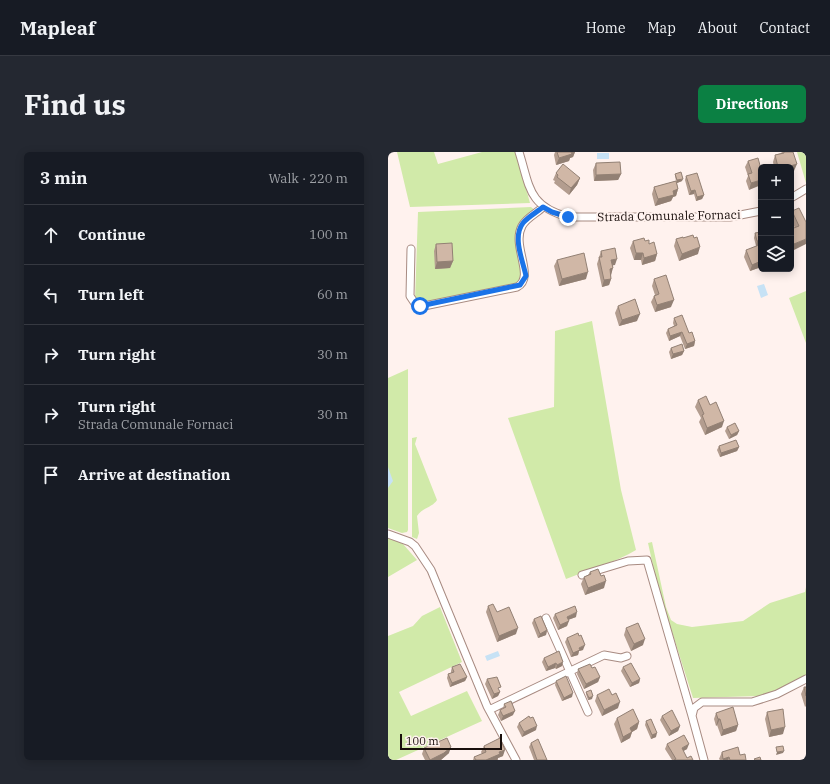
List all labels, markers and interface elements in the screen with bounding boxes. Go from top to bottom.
text: Mapleaf [20,16,95,40]
text: Home [586,19,625,37]
text: Map [647,19,676,37]
text: About [698,19,737,37]
text: Contact [759,19,810,37]
button: Directions [698,85,806,123]
text: Find us [24,86,126,123]
map controls [758,164,794,272]
button: + [758,164,794,200]
text: 3 min [40,167,88,189]
text: Walk · 220 m [269,170,348,187]
button: − [758,200,794,236]
street label: Strada Comunale Fornaci [597,207,741,224]
route end [559,208,577,226]
icon: ahead [40,224,62,246]
text: Continue [78,225,145,244]
text: 100 m [309,226,348,243]
button: layers [758,236,794,272]
icon: left [40,284,62,306]
text: Turn left [78,285,144,304]
text: 60 m [317,286,348,303]
route start [411,297,429,315]
icon: right [40,344,62,366]
text: Turn right [78,345,156,364]
text: 30 m [317,346,348,363]
text: Turn right [78,397,156,416]
icon: right [40,404,62,426]
text: 30 m [317,406,348,423]
text: Strada Comunale Fornaci [78,416,233,433]
icon: arrive [40,464,62,486]
text: Arrive at destination [78,465,230,484]
scale bar [400,732,502,751]
text: 100 m [406,734,439,748]

